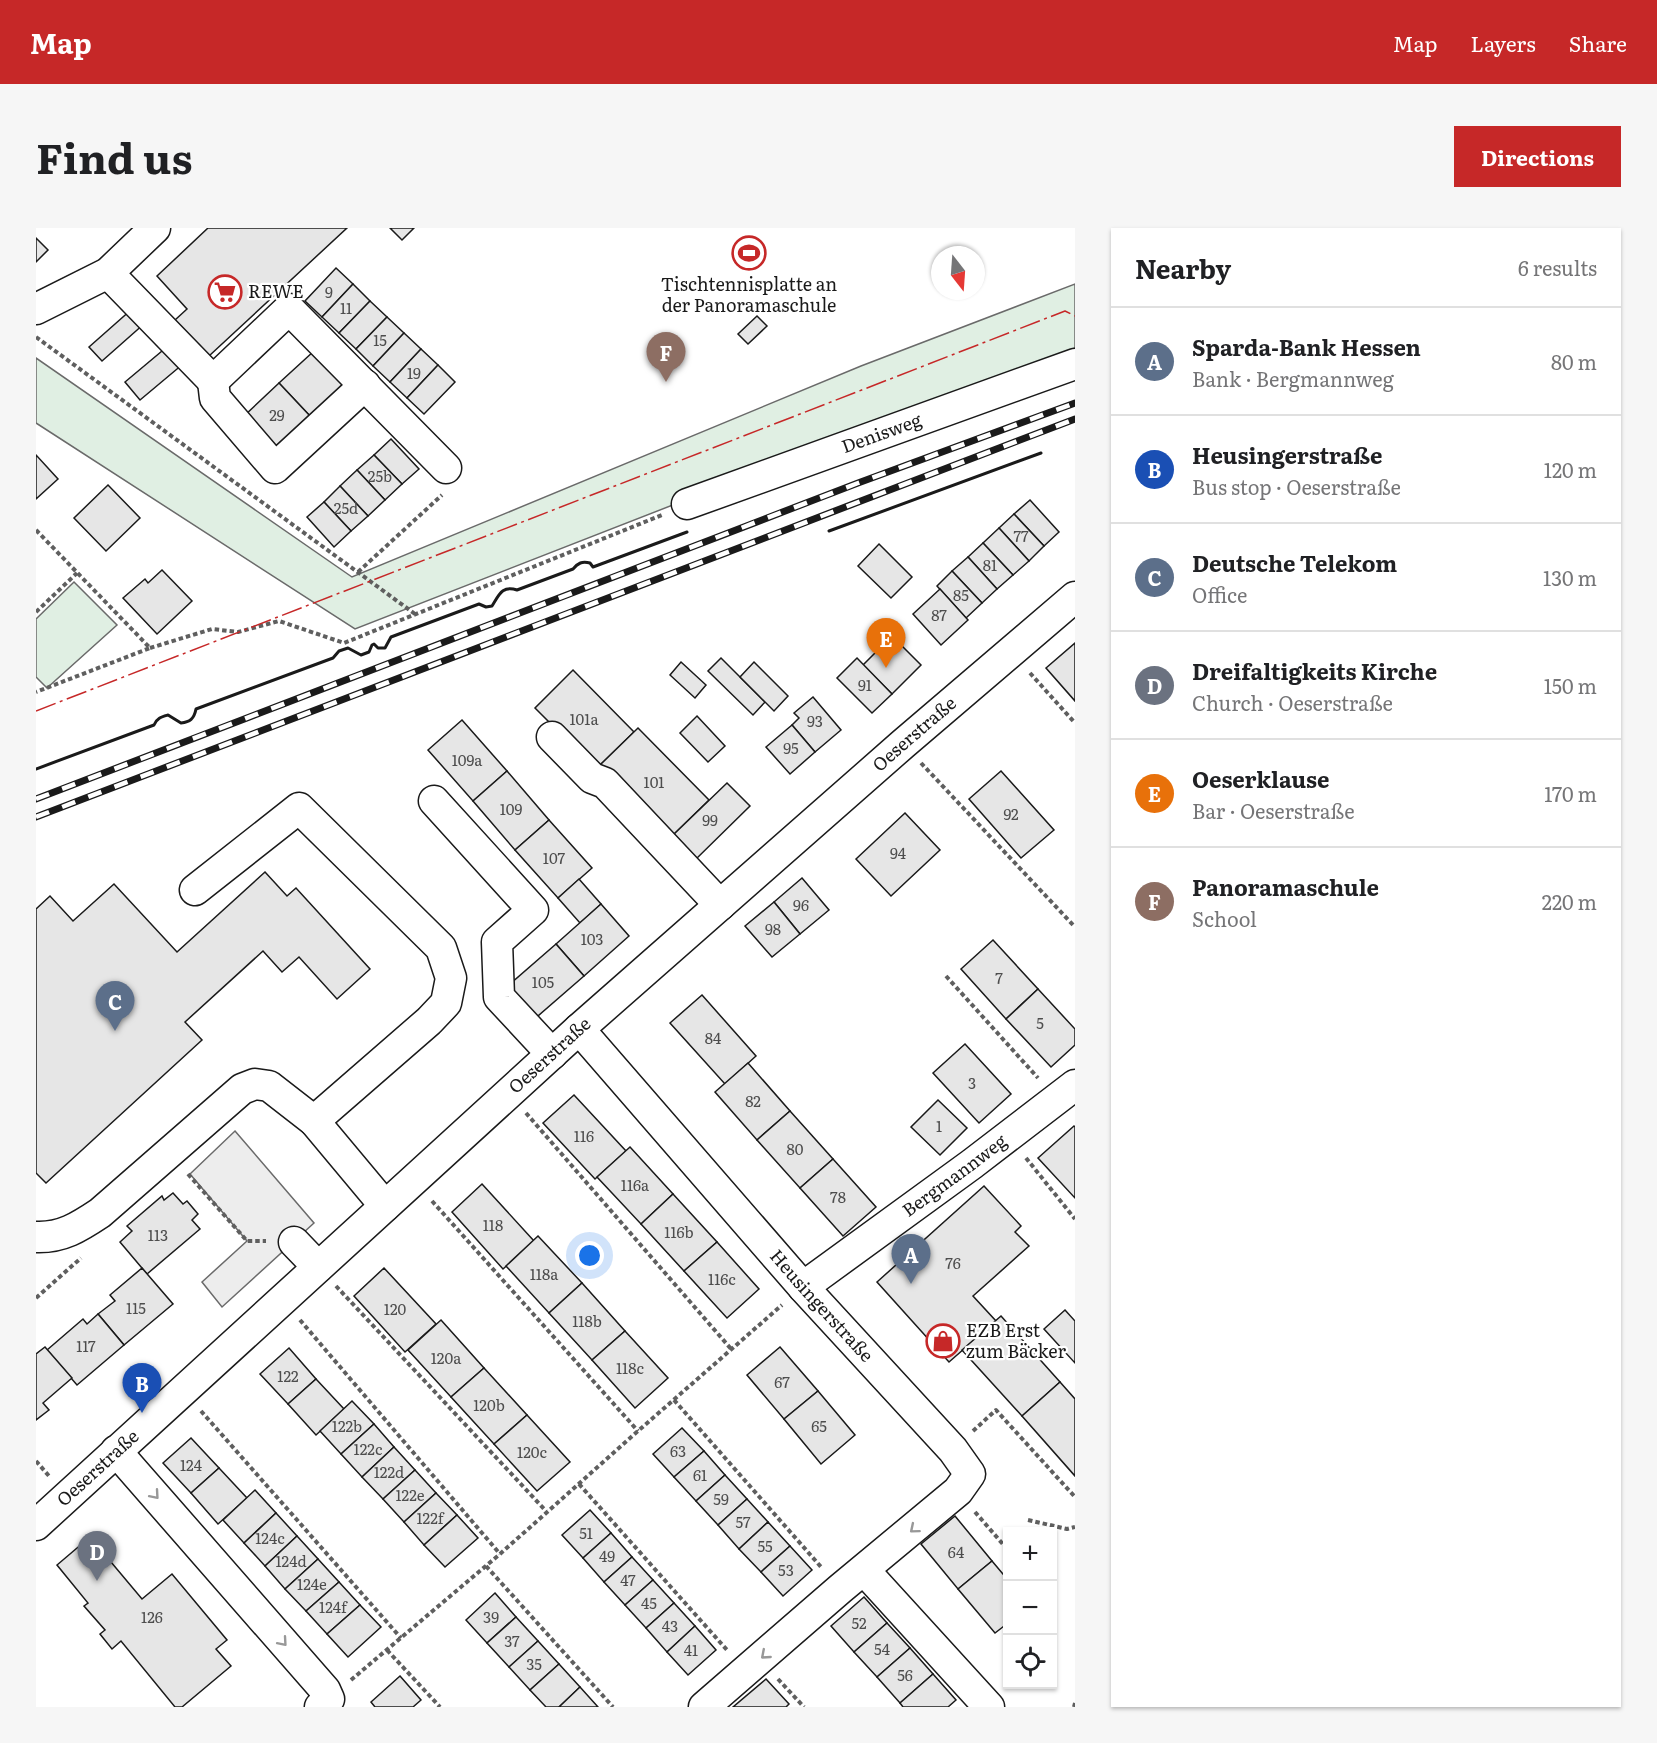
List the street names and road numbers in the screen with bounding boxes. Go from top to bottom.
street label: Denisweg [837,405,926,459]
street label: Oeserstraße [866,689,961,777]
street label: Oeserstraße [502,1010,596,1099]
street label: Bergmannweg [896,1127,1013,1223]
street label: Heusingerstraße [764,1243,881,1367]
street label: Oeserstraße [50,1422,144,1512]

